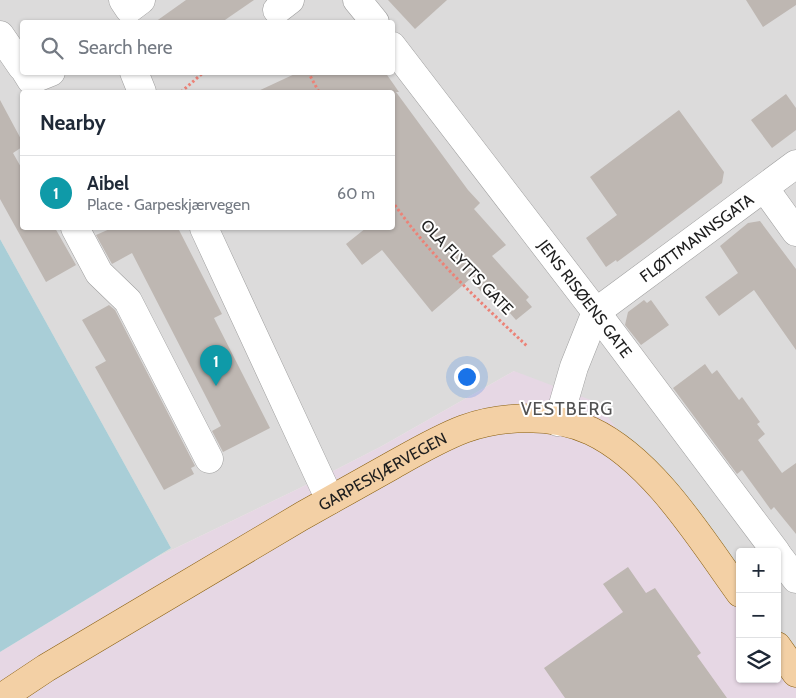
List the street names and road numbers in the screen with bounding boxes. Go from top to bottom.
street label: FLØTTMANNSGATA [636,189,757,286]
street label: OLA FLYTTS GATE [417,216,517,319]
street label: JENS RISØENS GATE [534,235,636,361]
street label: GARPESKJÆRVEGEN [315,428,450,514]

